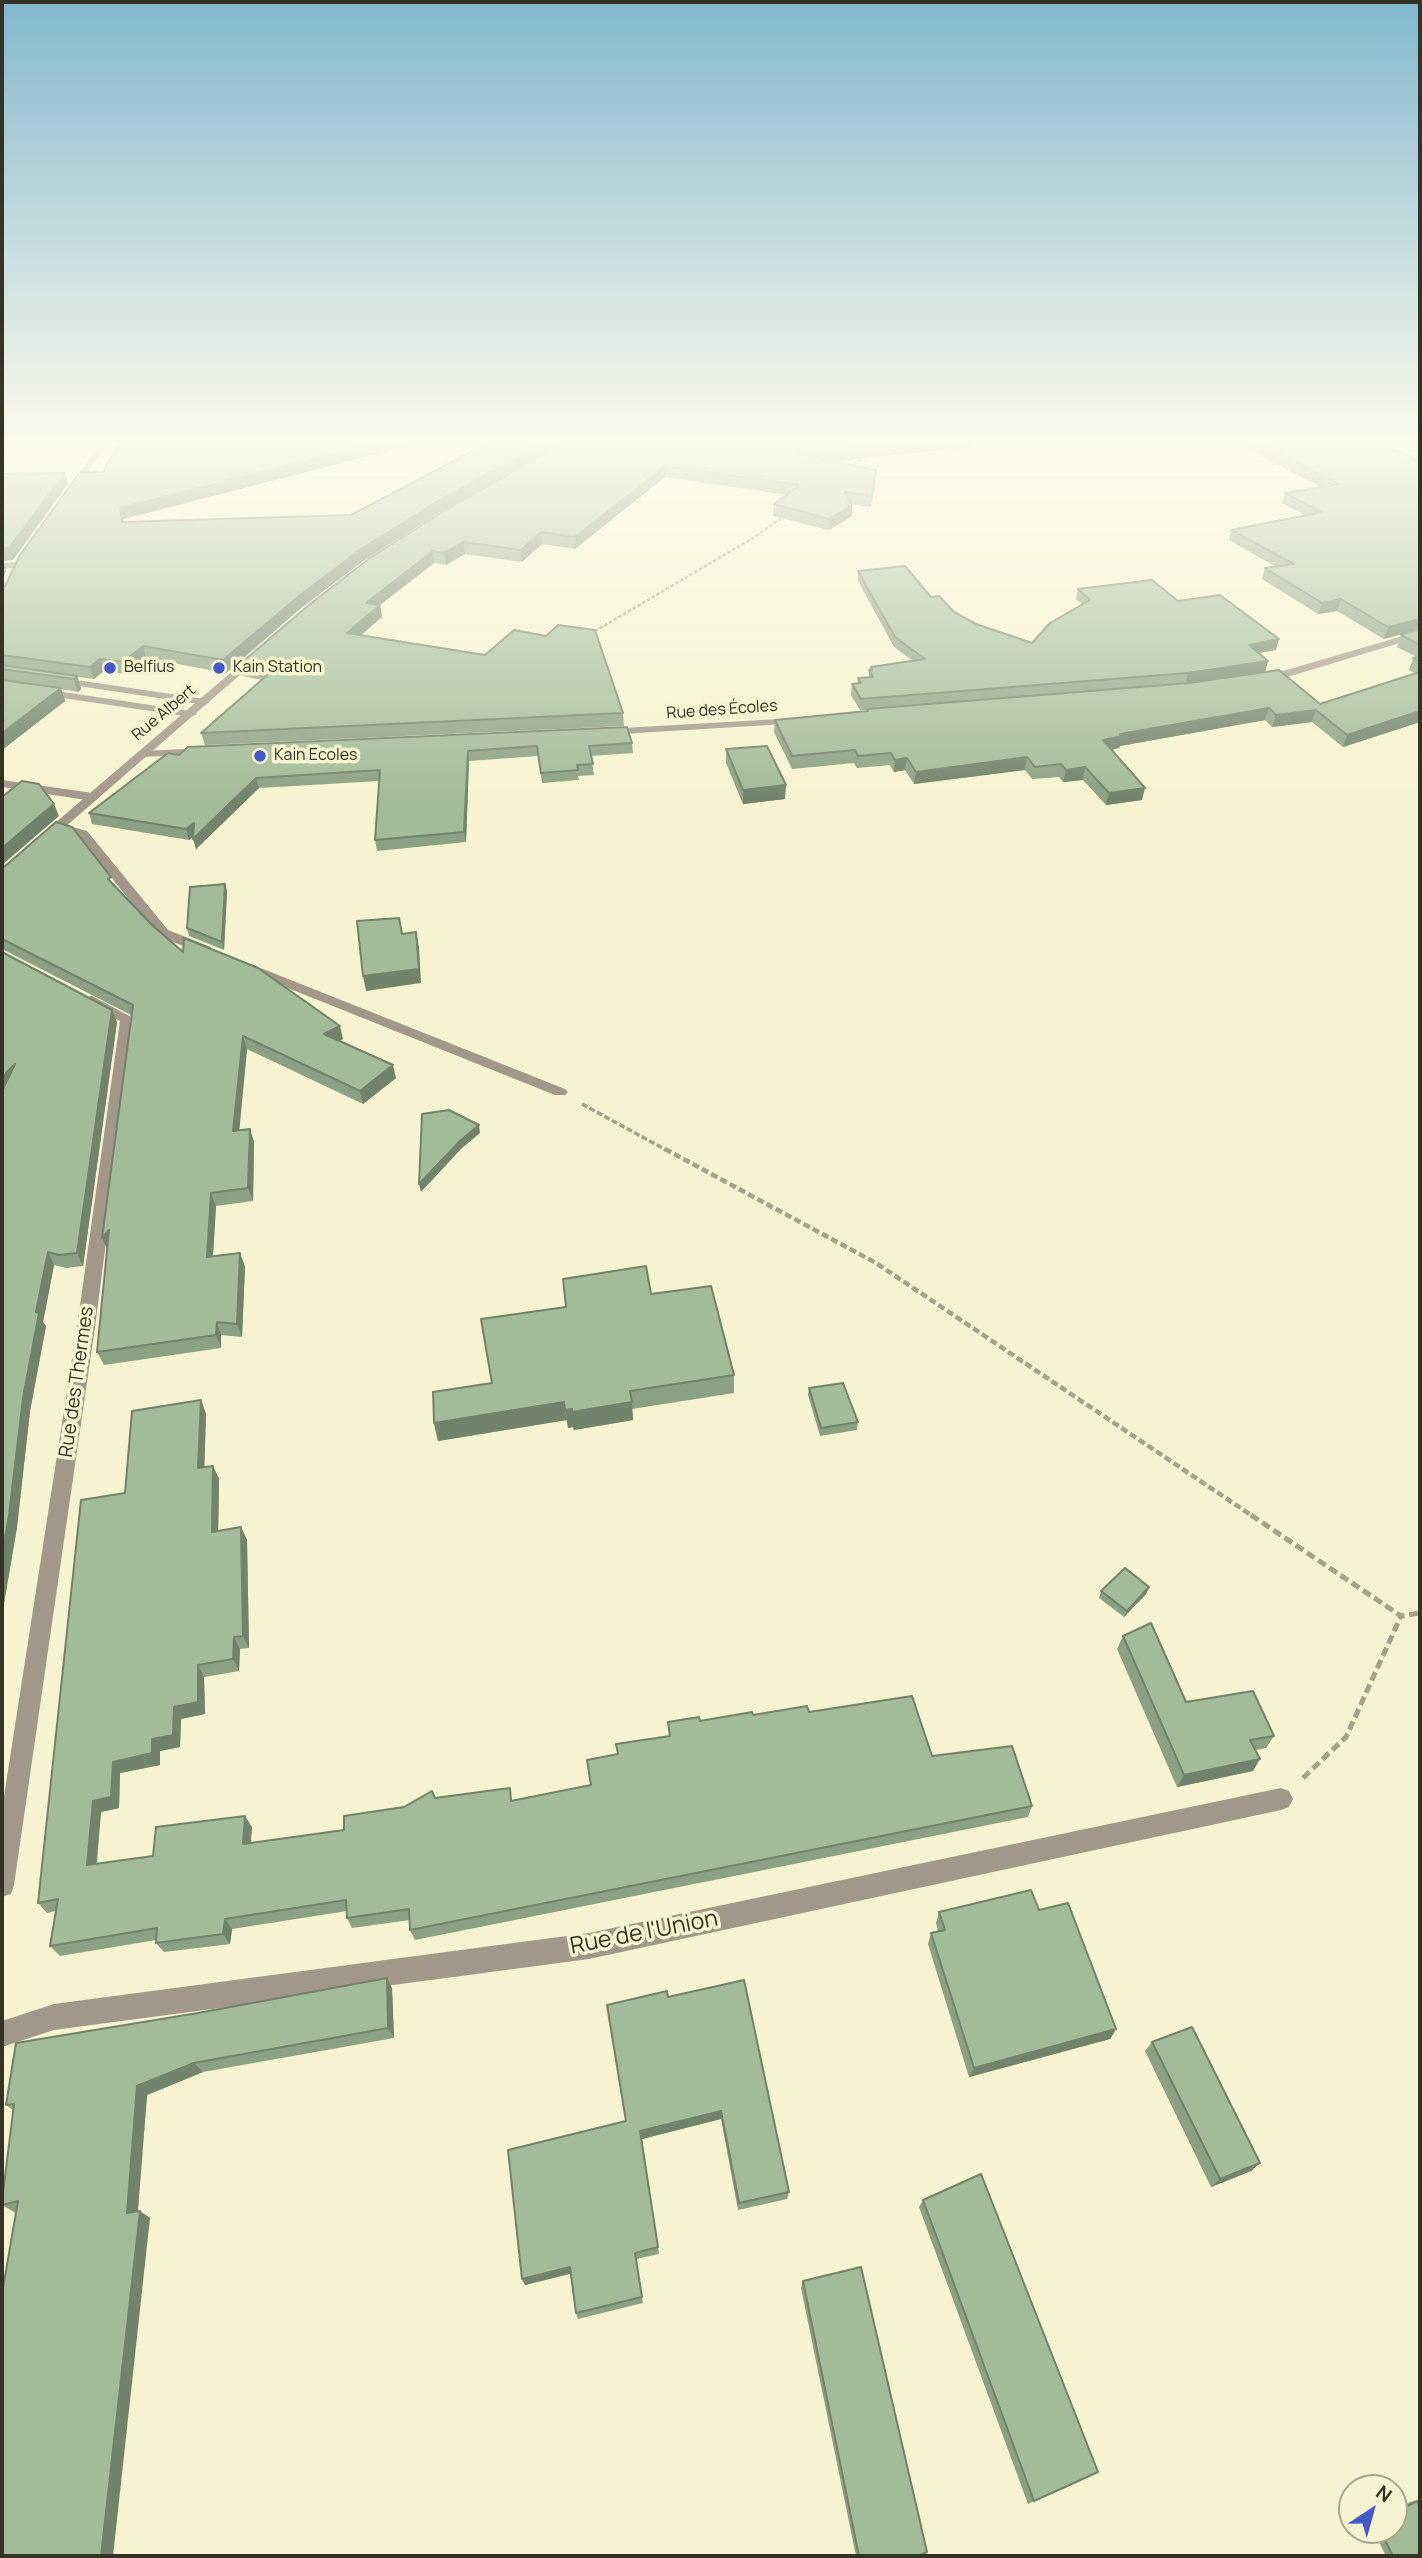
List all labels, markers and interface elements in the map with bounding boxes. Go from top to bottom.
place label: Belfius [124,658,174,678]
place label: Kain Station [233,658,322,678]
marker: Belfius [102,660,118,676]
marker: Kain Station [211,660,227,676]
street label: Rue Albert [128,681,200,745]
street label: Rue des Écoles [666,697,778,723]
place label: Kain Ecoles [274,746,358,766]
marker: Kain Ecoles [252,748,268,764]
street label: Rue des Thermes [55,1305,99,1459]
street label: Rue de l'Union [568,1905,720,1961]
north arrow [1338,2474,1408,2544]
text: N [1371,2479,1397,2508]

